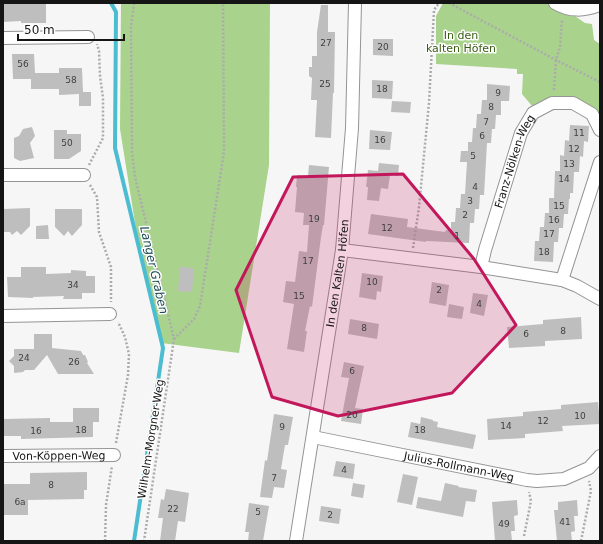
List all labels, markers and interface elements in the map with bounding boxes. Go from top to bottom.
scale bar [18,16,124,42]
text: 50 m [24,23,55,37]
park label: In den kalten Höfen [426,29,496,55]
house number: 27 [320,38,332,48]
house number: 20 [377,42,389,52]
house number: 56 [17,59,29,69]
house number: 58 [65,75,77,85]
house number: 25 [319,79,331,89]
house number: 18 [376,84,388,94]
house number: 9 [495,88,501,98]
house number: 8 [488,102,494,112]
street label: Franz-Nölken-Weg [492,112,537,210]
house number: 7 [483,117,489,127]
house number: 11 [573,128,585,138]
house number: 6 [479,131,485,141]
house number: 16 [374,135,386,145]
house number: 50 [61,138,73,148]
house number: 12 [568,144,580,154]
house number: 5 [470,151,476,161]
house number: 13 [563,159,575,169]
house number: 14 [558,174,570,184]
house number: 4 [472,182,478,192]
house number: 3 [467,196,473,206]
house number: 15 [553,201,565,211]
house number: 2 [462,210,468,220]
house number: 19 [308,214,320,224]
house number: 16 [548,215,560,225]
street label: In den Kalten Höfen [323,219,351,328]
house number: 12 [381,223,393,233]
water label: Langer Graben [137,225,171,315]
house number: 17 [543,229,555,239]
house number: 1 [454,231,460,241]
house number: 18 [538,247,550,257]
house number: 17 [302,256,314,266]
house number: 10 [366,277,378,287]
house number: 34 [67,280,79,290]
house number: 2 [436,285,442,295]
house number: 15 [293,291,305,301]
house number: 4 [476,299,482,309]
house number: 8 [361,323,367,333]
house number: 8 [560,326,566,336]
house number: 6 [523,329,529,339]
house number: 24 [18,353,30,363]
house number: 26 [68,357,80,367]
house number: 6 [349,366,355,376]
street label: Wilhelm-Morgner-Weg [135,378,167,500]
house number: 20 [346,410,358,420]
house number: 10 [574,411,586,421]
house number: 12 [537,416,549,426]
house number: 14 [500,421,512,431]
house number: 9 [279,422,285,432]
house number: 18 [75,425,87,435]
house number: 18 [414,425,426,435]
house number: 16 [30,426,42,436]
street label: Von-Köppen-Weg [12,449,106,462]
street label: Julius-Rollmann-Weg [402,449,515,484]
house number: 4 [341,465,347,475]
house number: 7 [271,473,277,483]
house number: 8 [48,480,54,490]
house number: 6a [14,497,26,507]
house number: 22 [167,504,179,514]
house number: 5 [255,507,261,517]
house number: 2 [327,510,333,520]
house number: 41 [559,517,571,527]
house number: 49 [498,519,510,529]

